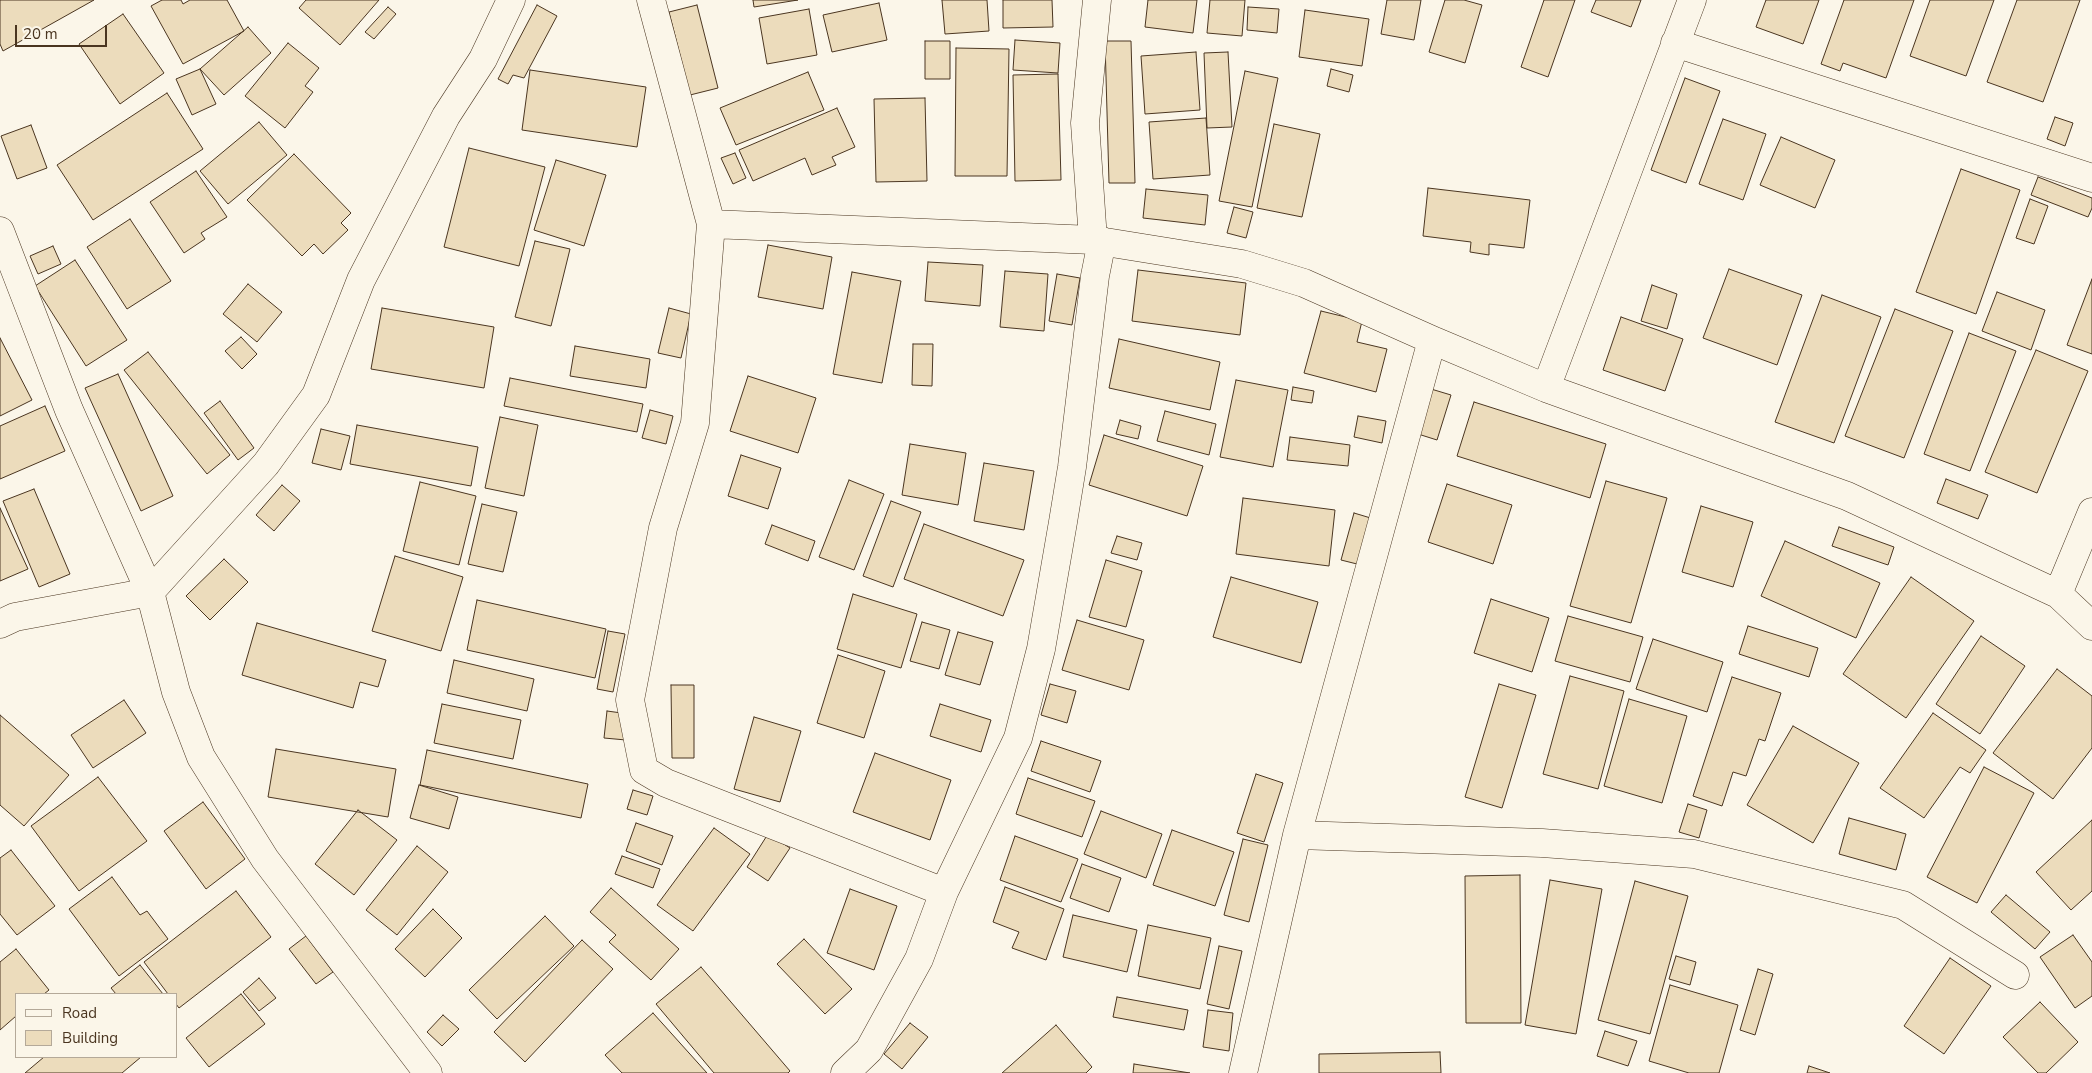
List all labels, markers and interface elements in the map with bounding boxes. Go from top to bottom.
scale bar [18,15,110,47]
text: 20 m [23,24,58,44]
legend [15,993,178,1058]
text: Road [62,1003,97,1023]
text: Building [62,1028,118,1048]

